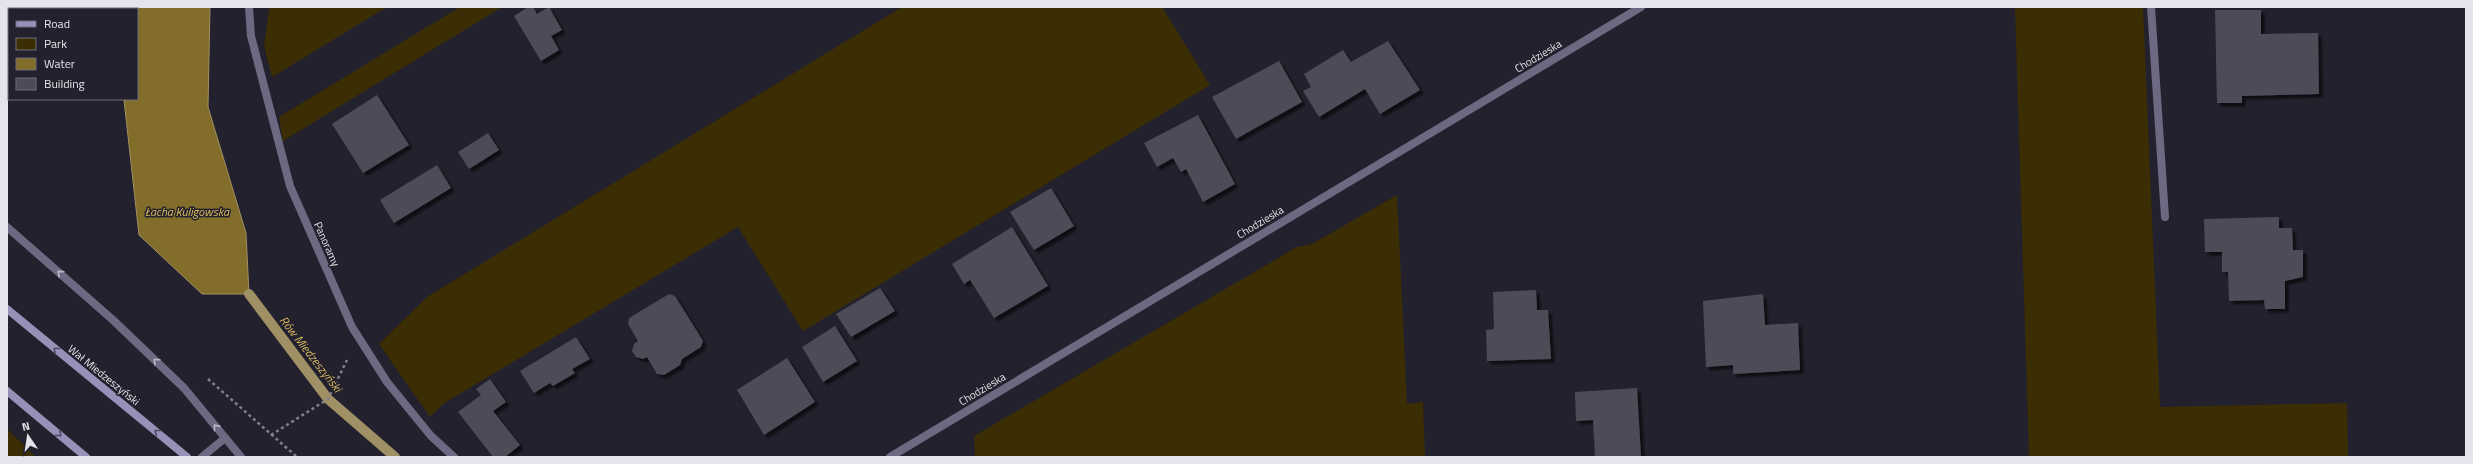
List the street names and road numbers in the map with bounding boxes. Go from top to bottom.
street label: Chodzieska [1511,35,1565,76]
street label: Chodzieska [1233,201,1287,242]
street label: Panoramy [310,219,344,270]
street label: Wał Miedzeszyński [65,341,143,409]
street label: Chodzieska [955,368,1009,409]

